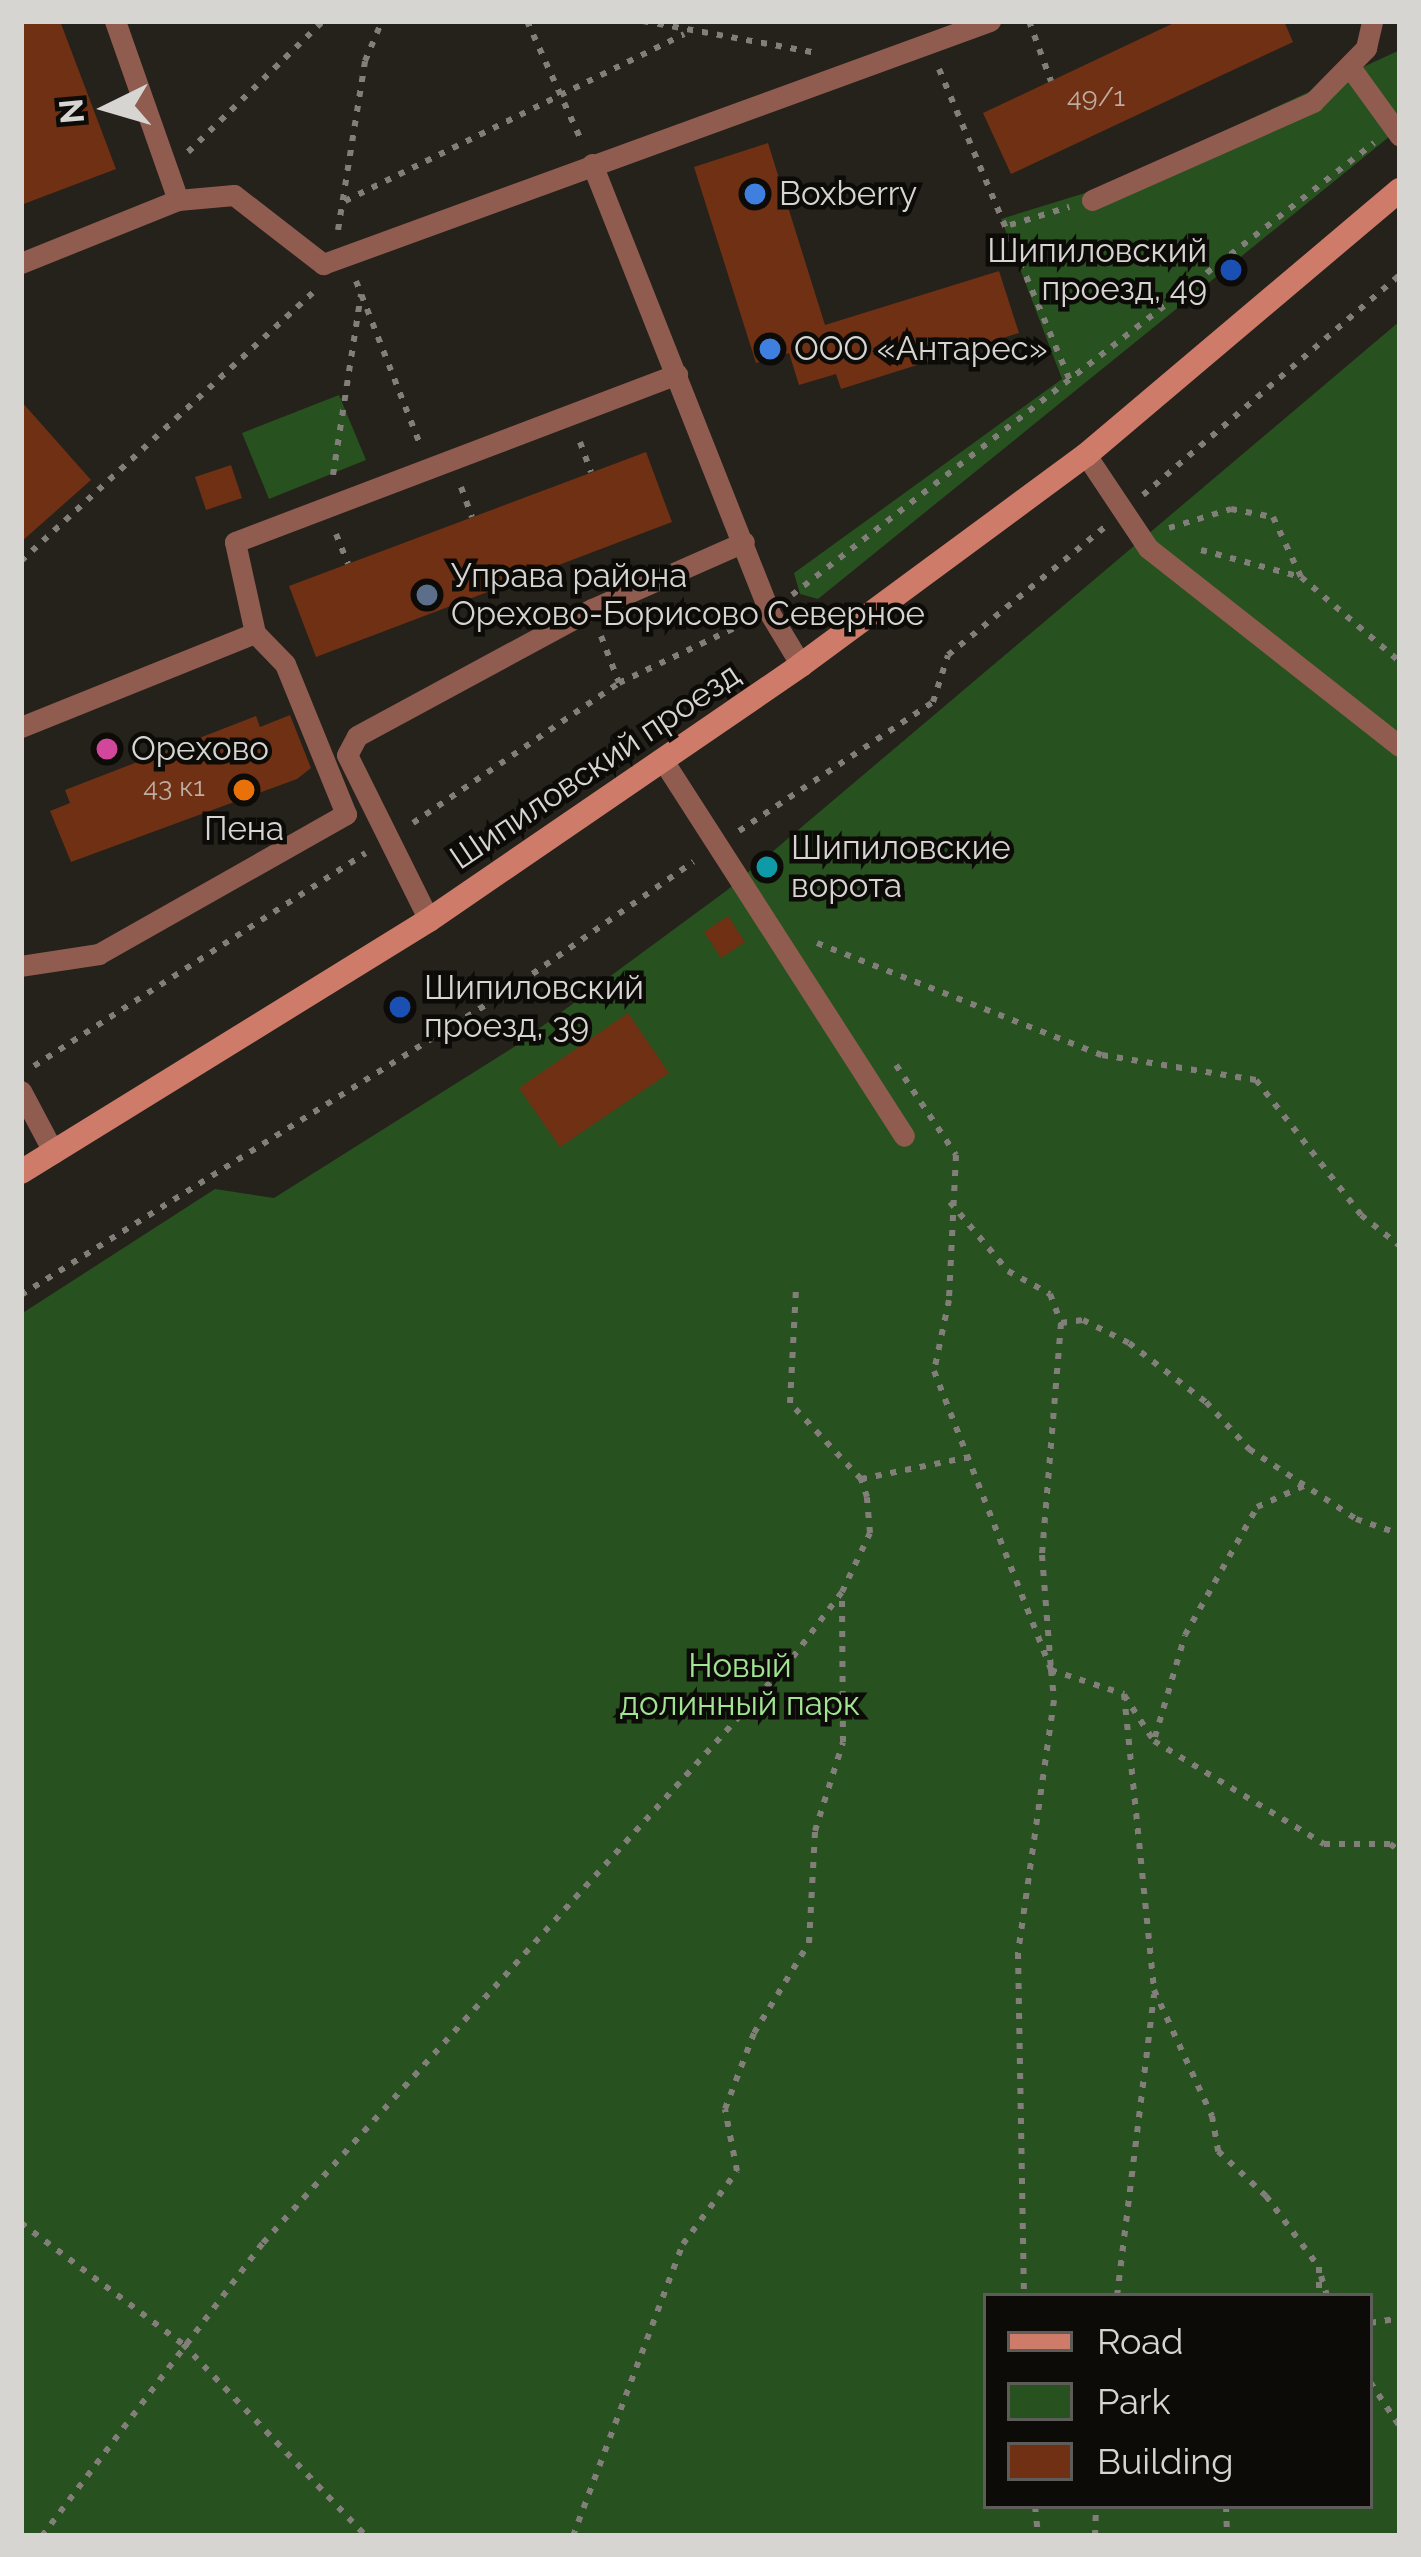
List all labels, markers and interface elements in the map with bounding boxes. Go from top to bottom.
north arrow [48,48,168,168]
house number: 49/1 [1067,81,1125,113]
text: N [51,97,92,125]
place label: Boxberry [779,174,917,214]
marker: Boxberry [742,181,768,207]
place label: Шипиловский проезд, 49 [987,231,1207,309]
marker: Шипиловский проезд, 49 [1218,257,1244,283]
place label: ООО «Антарес» [794,329,1048,369]
marker: ООО «Антарес» [757,336,783,362]
place label: Управа района Орехово-Борисово Северное [451,556,925,634]
marker: Управа района Орехово-Борисово Северное [414,582,440,608]
street label: Шипиловский проезд [443,654,747,878]
place label: Орехово [131,729,269,769]
marker: Орехово [94,736,120,762]
house number: 43 к1 [143,771,205,803]
marker: Пена [231,777,257,803]
place label: Пена [204,809,284,849]
place label: Шипиловские ворота [791,828,1011,906]
marker: Шипиловские ворота [754,854,780,880]
place label: Шипиловский проезд, 39 [424,968,644,1046]
marker: Шипиловский проезд, 39 [387,994,413,1020]
park label: Новый долинный парк [620,1646,860,1724]
legend [983,2293,1373,2509]
text: Road [1097,2320,1183,2362]
text: Park [1097,2380,1171,2422]
text: Building [1097,2440,1233,2482]

